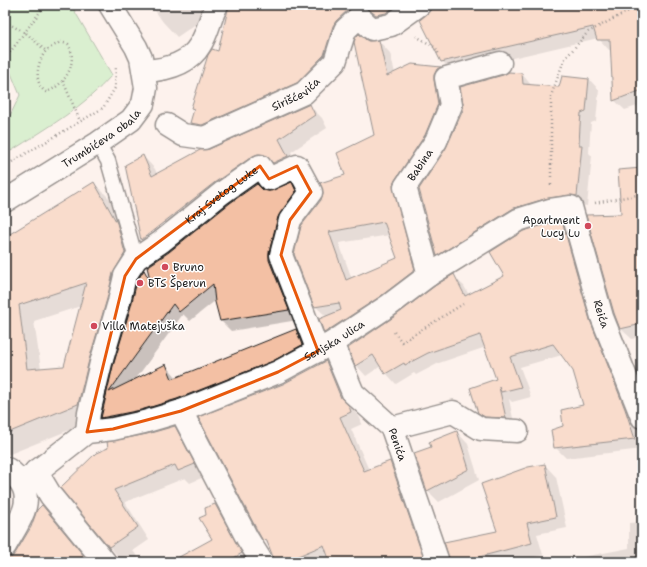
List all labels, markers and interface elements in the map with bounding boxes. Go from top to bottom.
street label: Sirišćevića [269,74,324,115]
street label: Trumbićeva obala [59,106,145,172]
street label: Babina [404,146,437,184]
street label: Kraj Svetog Luke [182,163,261,228]
place label: Apartment Lucy Lu [523,213,580,241]
marker: Apartment Lucy Lu [583,221,593,231]
place label: Bruno [173,260,204,275]
marker: Bruno [160,262,170,272]
place label: BTS Šperun [148,275,206,291]
marker: BTS Šperun [135,278,145,288]
street label: Reića [590,298,613,330]
street label: Senjska ulica [301,317,368,365]
place label: Villa Matejuška [102,319,185,334]
marker: Villa Matejuška [89,321,99,331]
street label: Penića [385,426,410,463]

